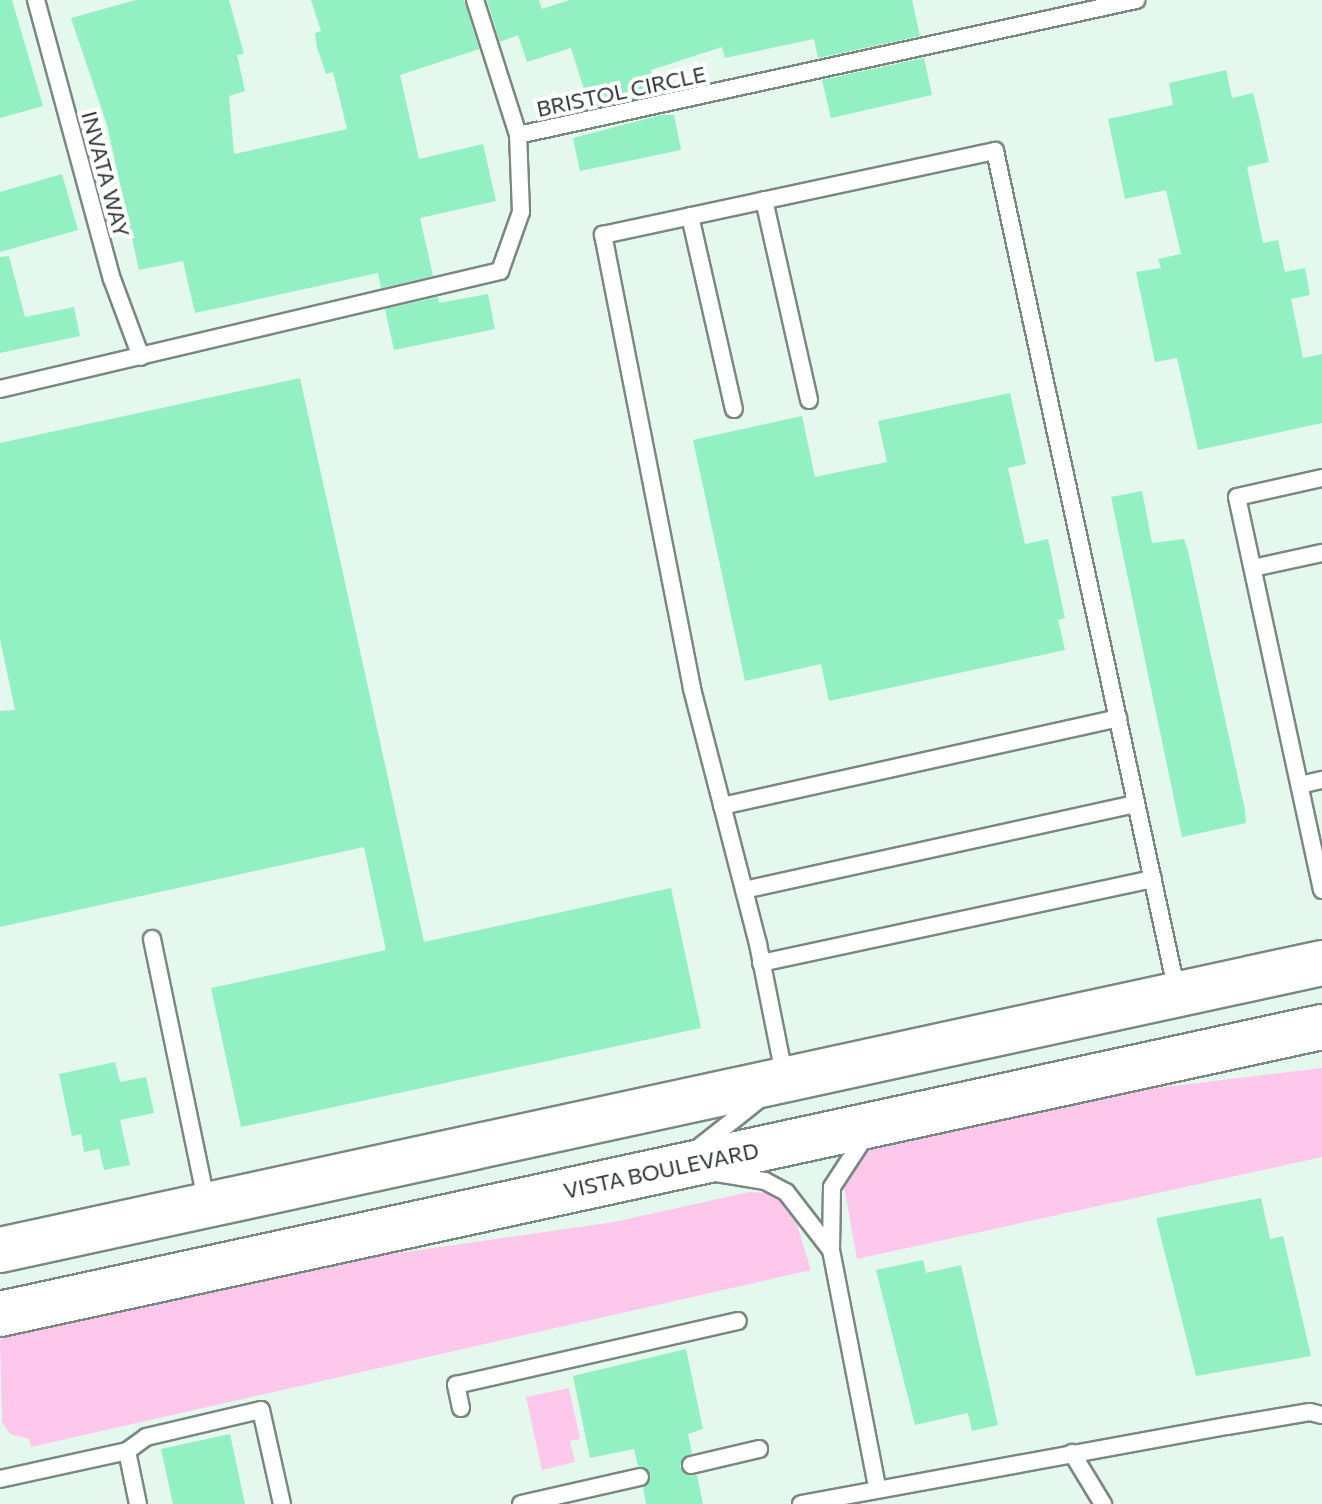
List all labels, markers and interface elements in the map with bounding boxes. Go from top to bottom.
street label: BRISTOL CIRCLE [534,60,708,122]
street label: INVATA WAY [76,108,136,240]
street label: VISTA BOULEVARD [561,1136,761,1204]

